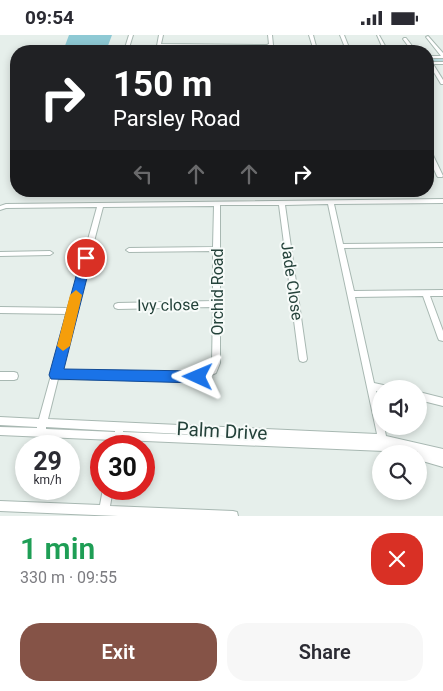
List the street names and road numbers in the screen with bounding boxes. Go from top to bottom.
street label: Jade Close [277,240,307,322]
street label: Orchid Road [208,248,227,336]
street label: Ivy close [137,295,199,315]
street label: Palm Drive [176,417,268,445]

